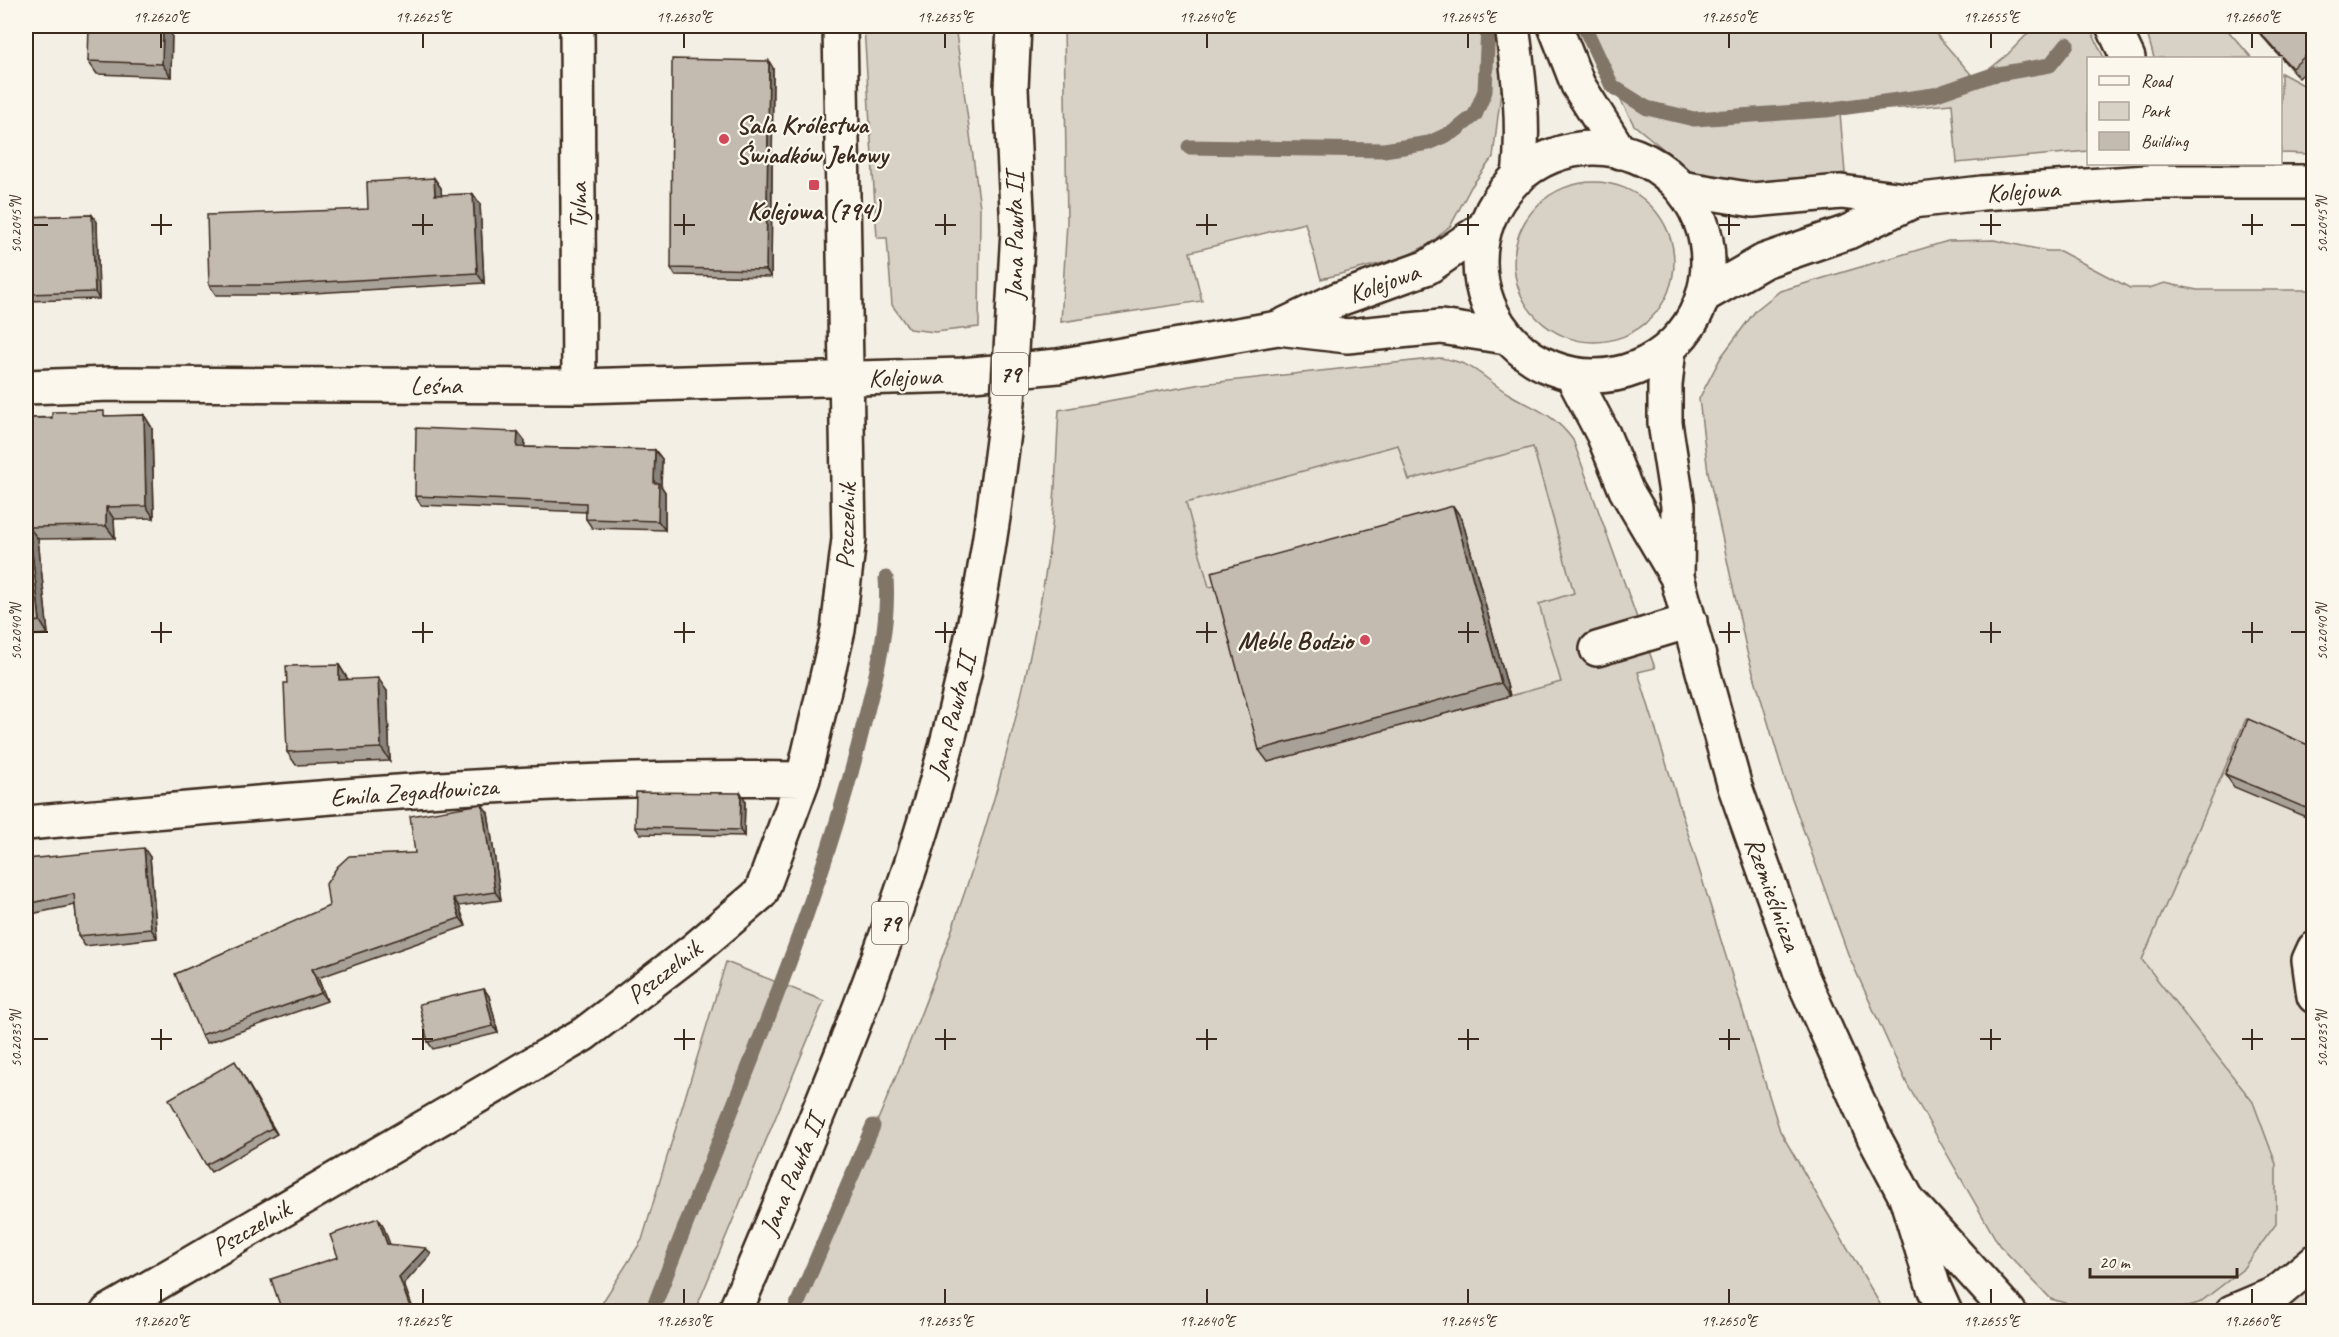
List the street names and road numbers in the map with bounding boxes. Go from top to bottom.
street label: Jana Pawła II [998,167,1031,302]
street label: Kolejowa [1985,172,2062,210]
street label: Tylna [562,181,595,229]
street label: Kolejowa [1344,254,1425,311]
road number: 79 [992,353,1028,395]
street label: Kolejowa [868,359,944,395]
street label: Leśna [410,369,463,402]
street label: Pszczelnik [828,480,864,569]
street label: Jana Pawła II [920,645,985,784]
street label: Emila Zegadłowicza [329,770,501,814]
street label: Rzemieślnicza [1737,833,1809,957]
road number: 79 [872,902,908,944]
street label: Pszczelnik [620,931,710,1011]
street label: Jana Pawła II [751,1105,834,1242]
street label: Pszczelnik [206,1191,298,1264]

